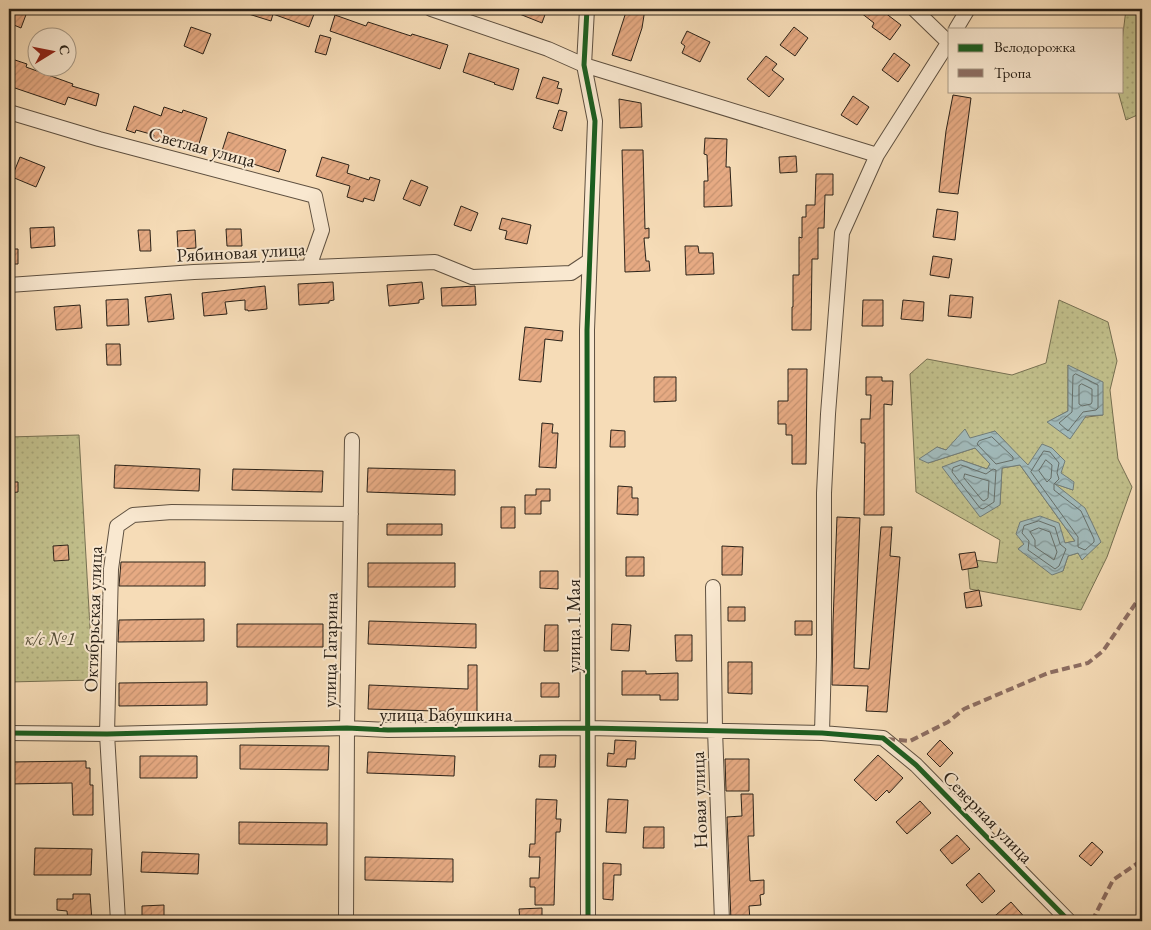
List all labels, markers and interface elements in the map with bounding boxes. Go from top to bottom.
north arrow [28,28,78,78]
legend [948,28,1124,92]
text: Велодорожка [994,37,1075,56]
text: С [55,43,75,56]
text: Тропа [994,63,1031,82]
street label: Светлая улица [146,121,259,173]
street label: Рябиновая улица [176,236,307,268]
street label: Октябрьская улица [78,545,108,693]
street label: улица 1 Мая [561,579,586,673]
street label: улица Гагарина [316,592,344,708]
park label: к/с №1 [25,626,75,651]
street label: улица Бабушкина [379,702,513,727]
street label: Новая улица [685,751,713,849]
street label: Северная улица [937,765,1039,869]

